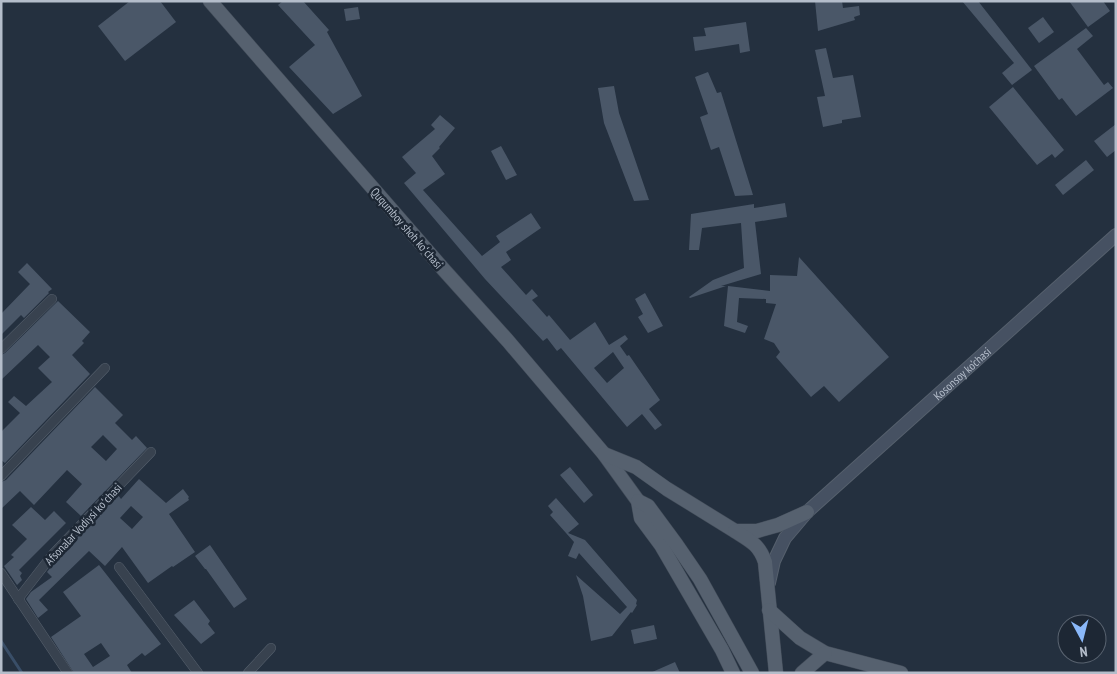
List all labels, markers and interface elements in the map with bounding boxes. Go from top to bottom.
street label: Ququmboy shoh koʻchasi [368,184,446,272]
street label: Kosonsoy ko’chasi [930,344,994,403]
street label: Afsonalar Vodiysi koʻchasi [41,480,125,568]
north arrow [1057,614,1107,664]
text: N [1079,643,1088,661]

